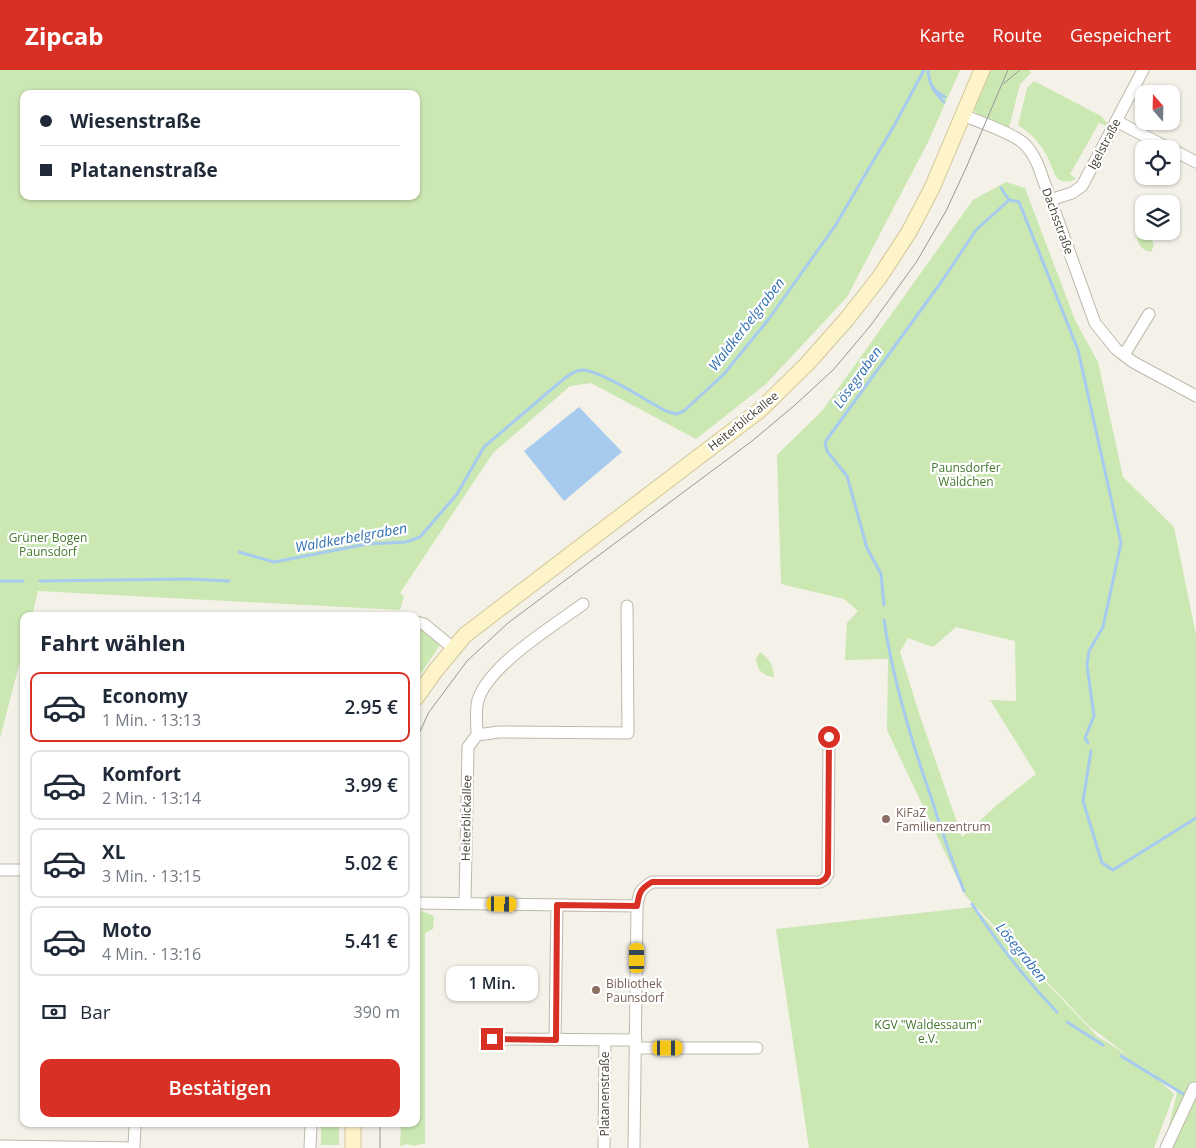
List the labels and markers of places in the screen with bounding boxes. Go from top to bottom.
place label: KiFaZ Familienzentrum [896,804,991,835]
marker: KiFaZ Familienzentrum [880,813,892,825]
place label: Bibliothek Paunsdorf [606,975,665,1006]
marker: Bibliothek Paunsdorf [590,984,602,996]

